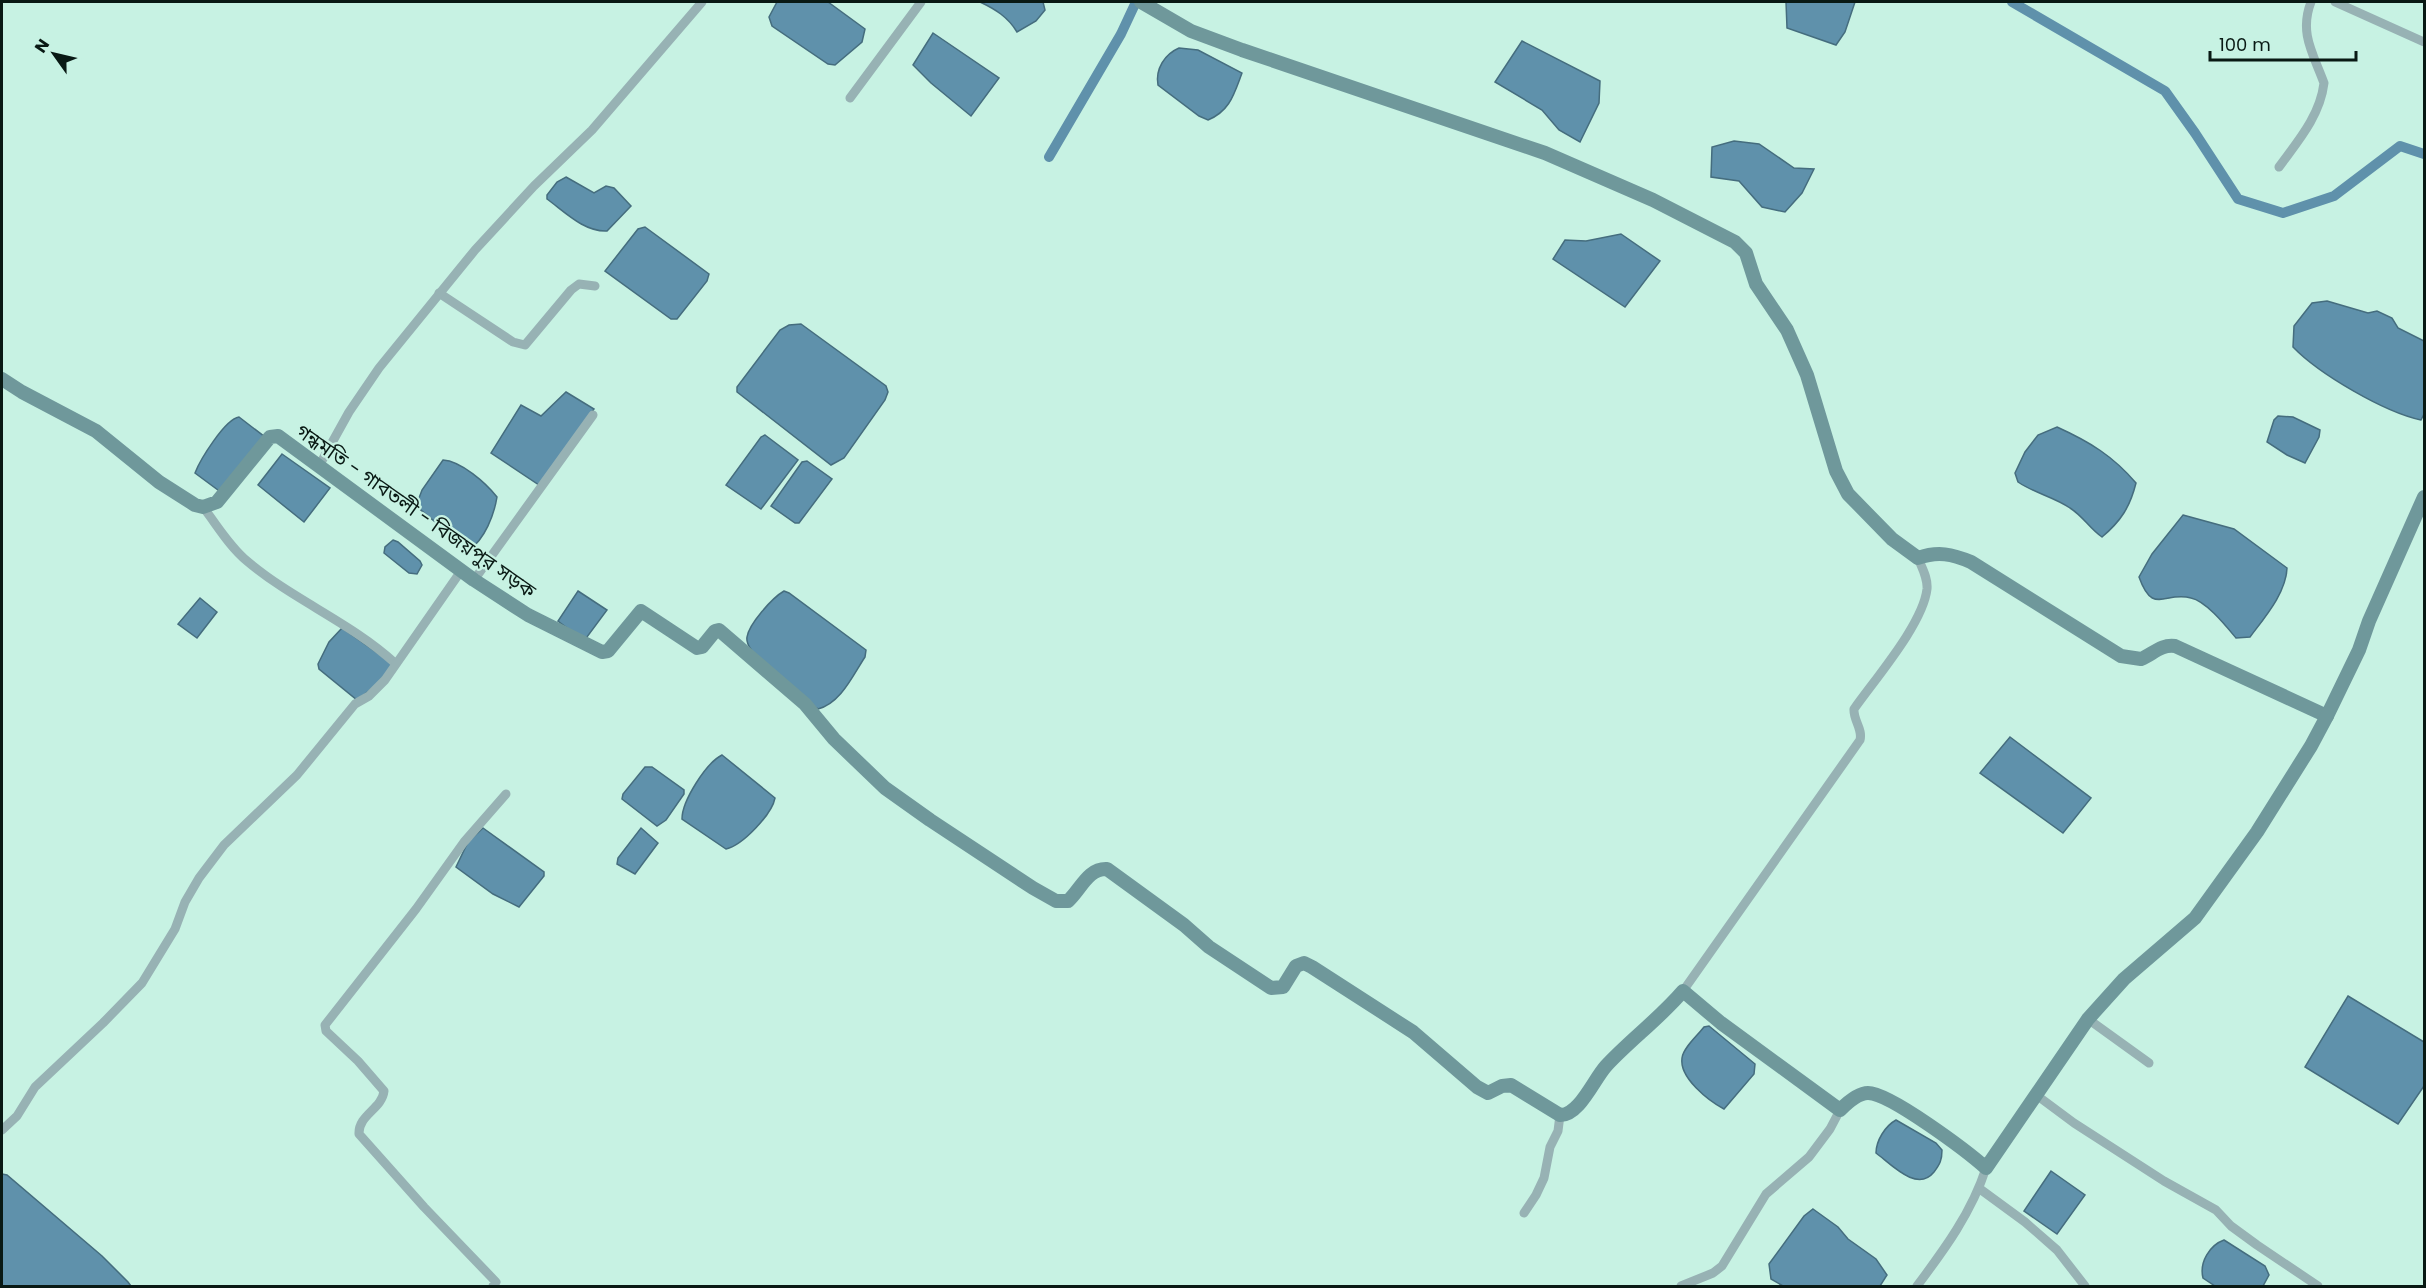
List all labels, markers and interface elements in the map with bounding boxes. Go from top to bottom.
north arrow [24,24,84,84]
scale bar [2210,24,2356,62]
text: 100 m [2219,32,2271,57]
text: N [29,34,55,57]
street label: গন্ধমতি - গাবতলী - বিজয়পুর সড়ক [290,417,542,605]

